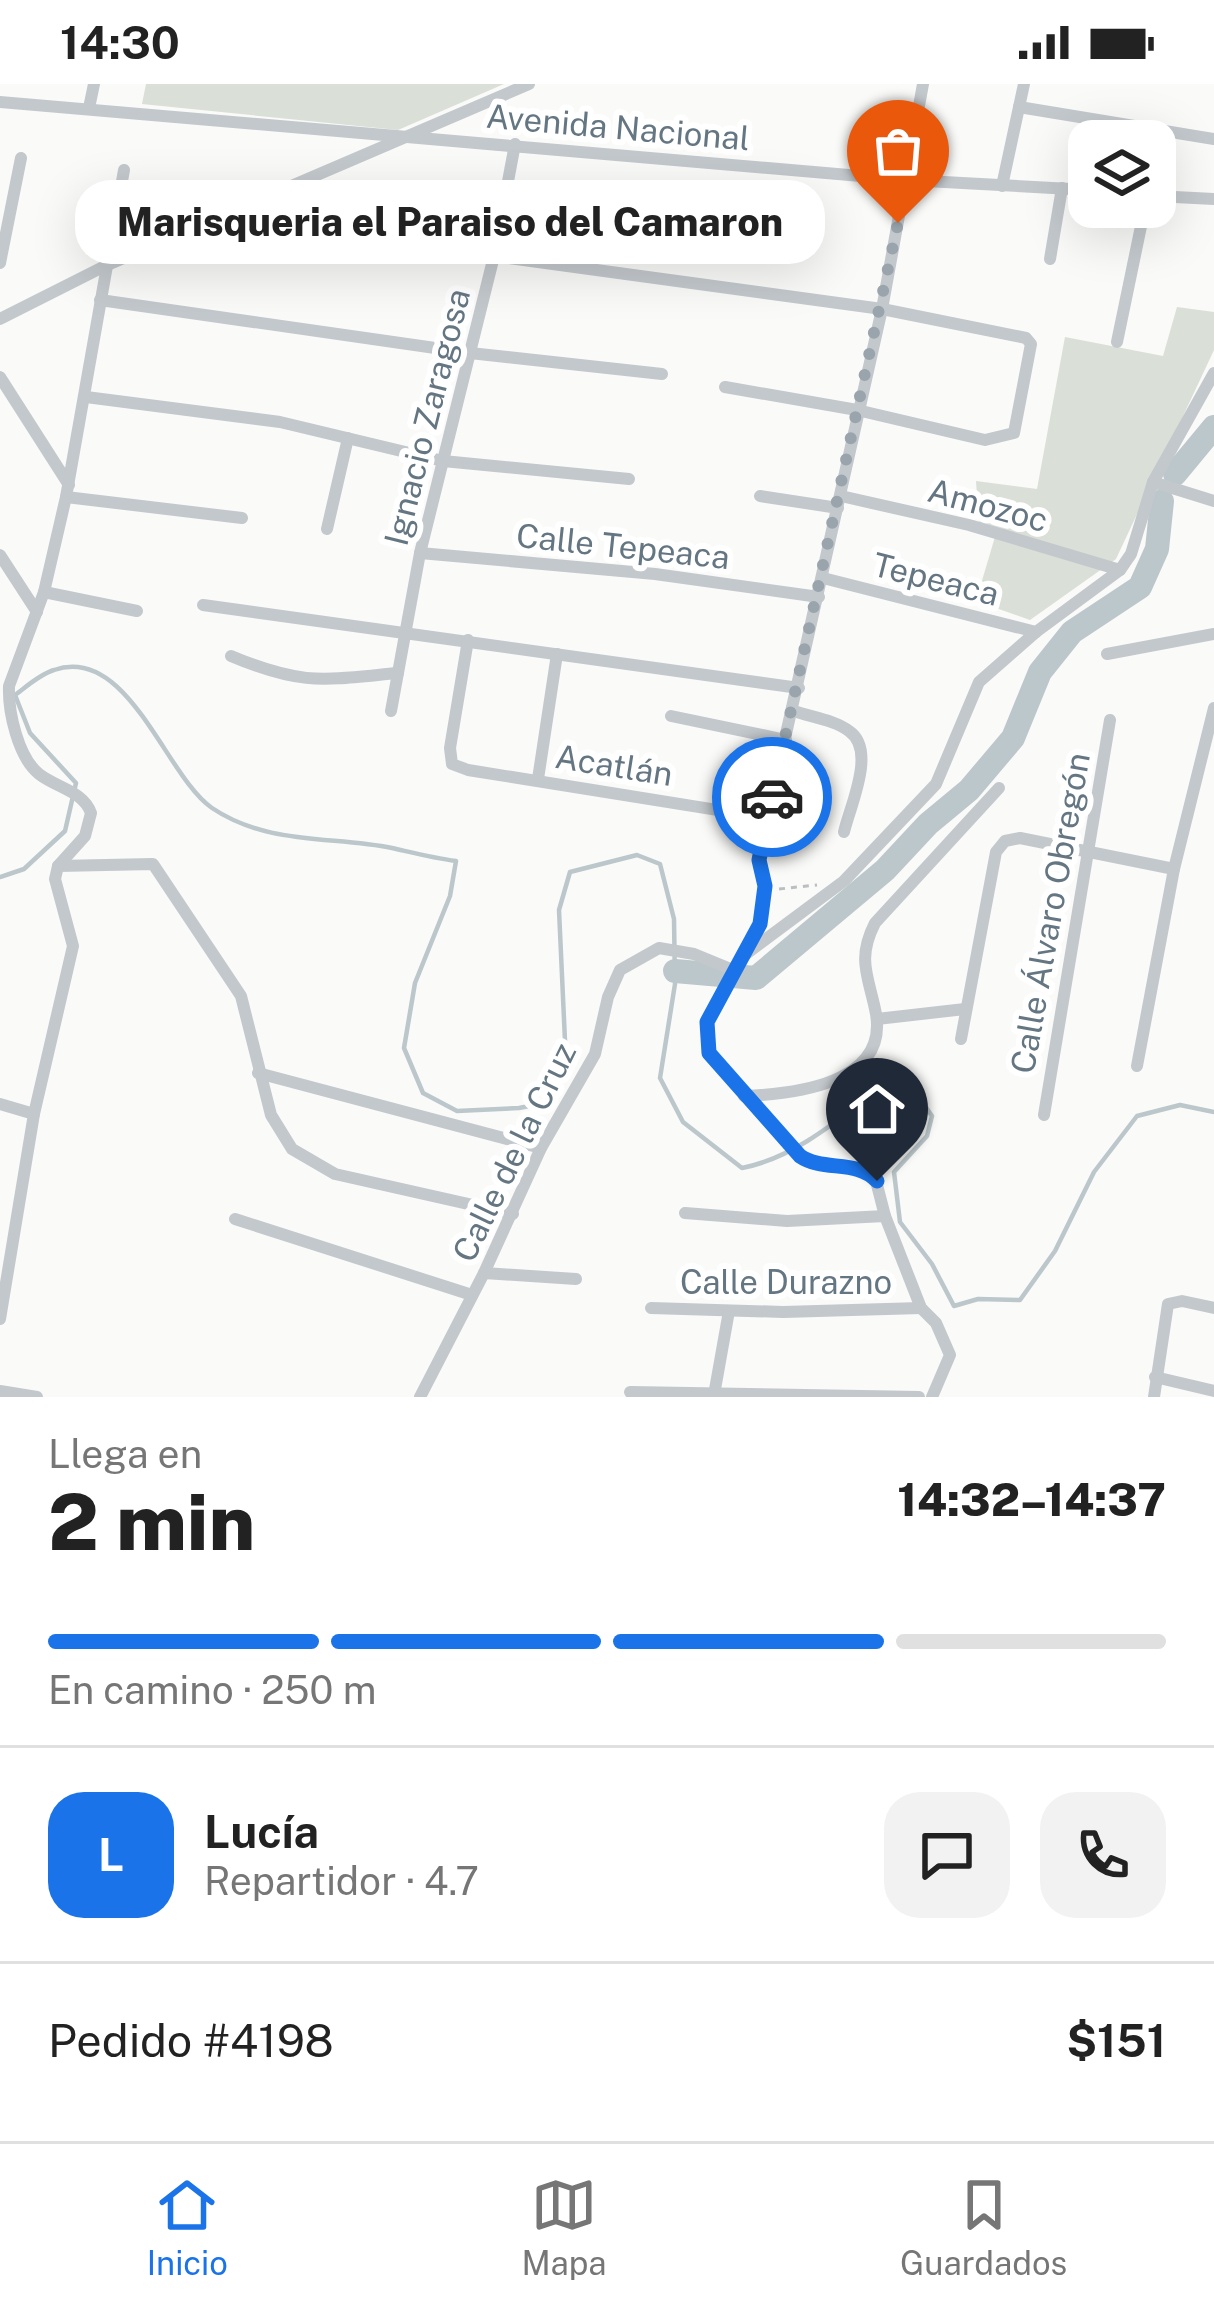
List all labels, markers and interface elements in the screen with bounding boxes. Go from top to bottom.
text: 14:30 [60,16,180,69]
street label: Avenida Nacional [485,97,751,157]
pin [847,100,949,223]
icon: bag [865,118,931,184]
map controls [1068,120,1176,228]
button: layers [1068,120,1176,228]
callout: Marisqueria el Paraiso del Camaron [76,181,826,265]
text: Marisqueria el Paraiso del Camaron [117,199,783,245]
street label: Ignacio Zaragosa [377,285,477,549]
street label: Amozoc [924,471,1052,539]
street label: Calle Tepeaca [514,516,732,576]
street label: Tepeaca [869,545,1003,613]
street label: Acatlán [553,737,675,793]
courier [712,737,832,857]
street label: Calle Álvaro Obregón [1002,750,1097,1076]
icon: car [739,764,805,830]
street label: Calle de la Cruz [445,1037,583,1267]
pin [826,1058,928,1181]
icon: home [844,1076,910,1142]
street label: Calle Durazno [680,1263,892,1301]
text: Llega en [48,1431,202,1477]
text: 14:32–14:37 [897,1473,1166,1526]
text: 2 min [48,1476,255,1568]
text: En camino · 250 m [48,1667,377,1713]
button: chat [884,1792,1010,1918]
button: phone [1040,1792,1166,1918]
text: Lucía [204,1805,319,1858]
text: L [98,1828,124,1881]
text: Repartidor · 4.7 [204,1858,479,1904]
text: Pedido #4198 [48,2014,334,2067]
text: $151 [1066,2014,1166,2067]
tab: Inicio [147,2172,228,2282]
tab: Mapa [521,2172,607,2282]
tab: Guardados [900,2172,1067,2282]

